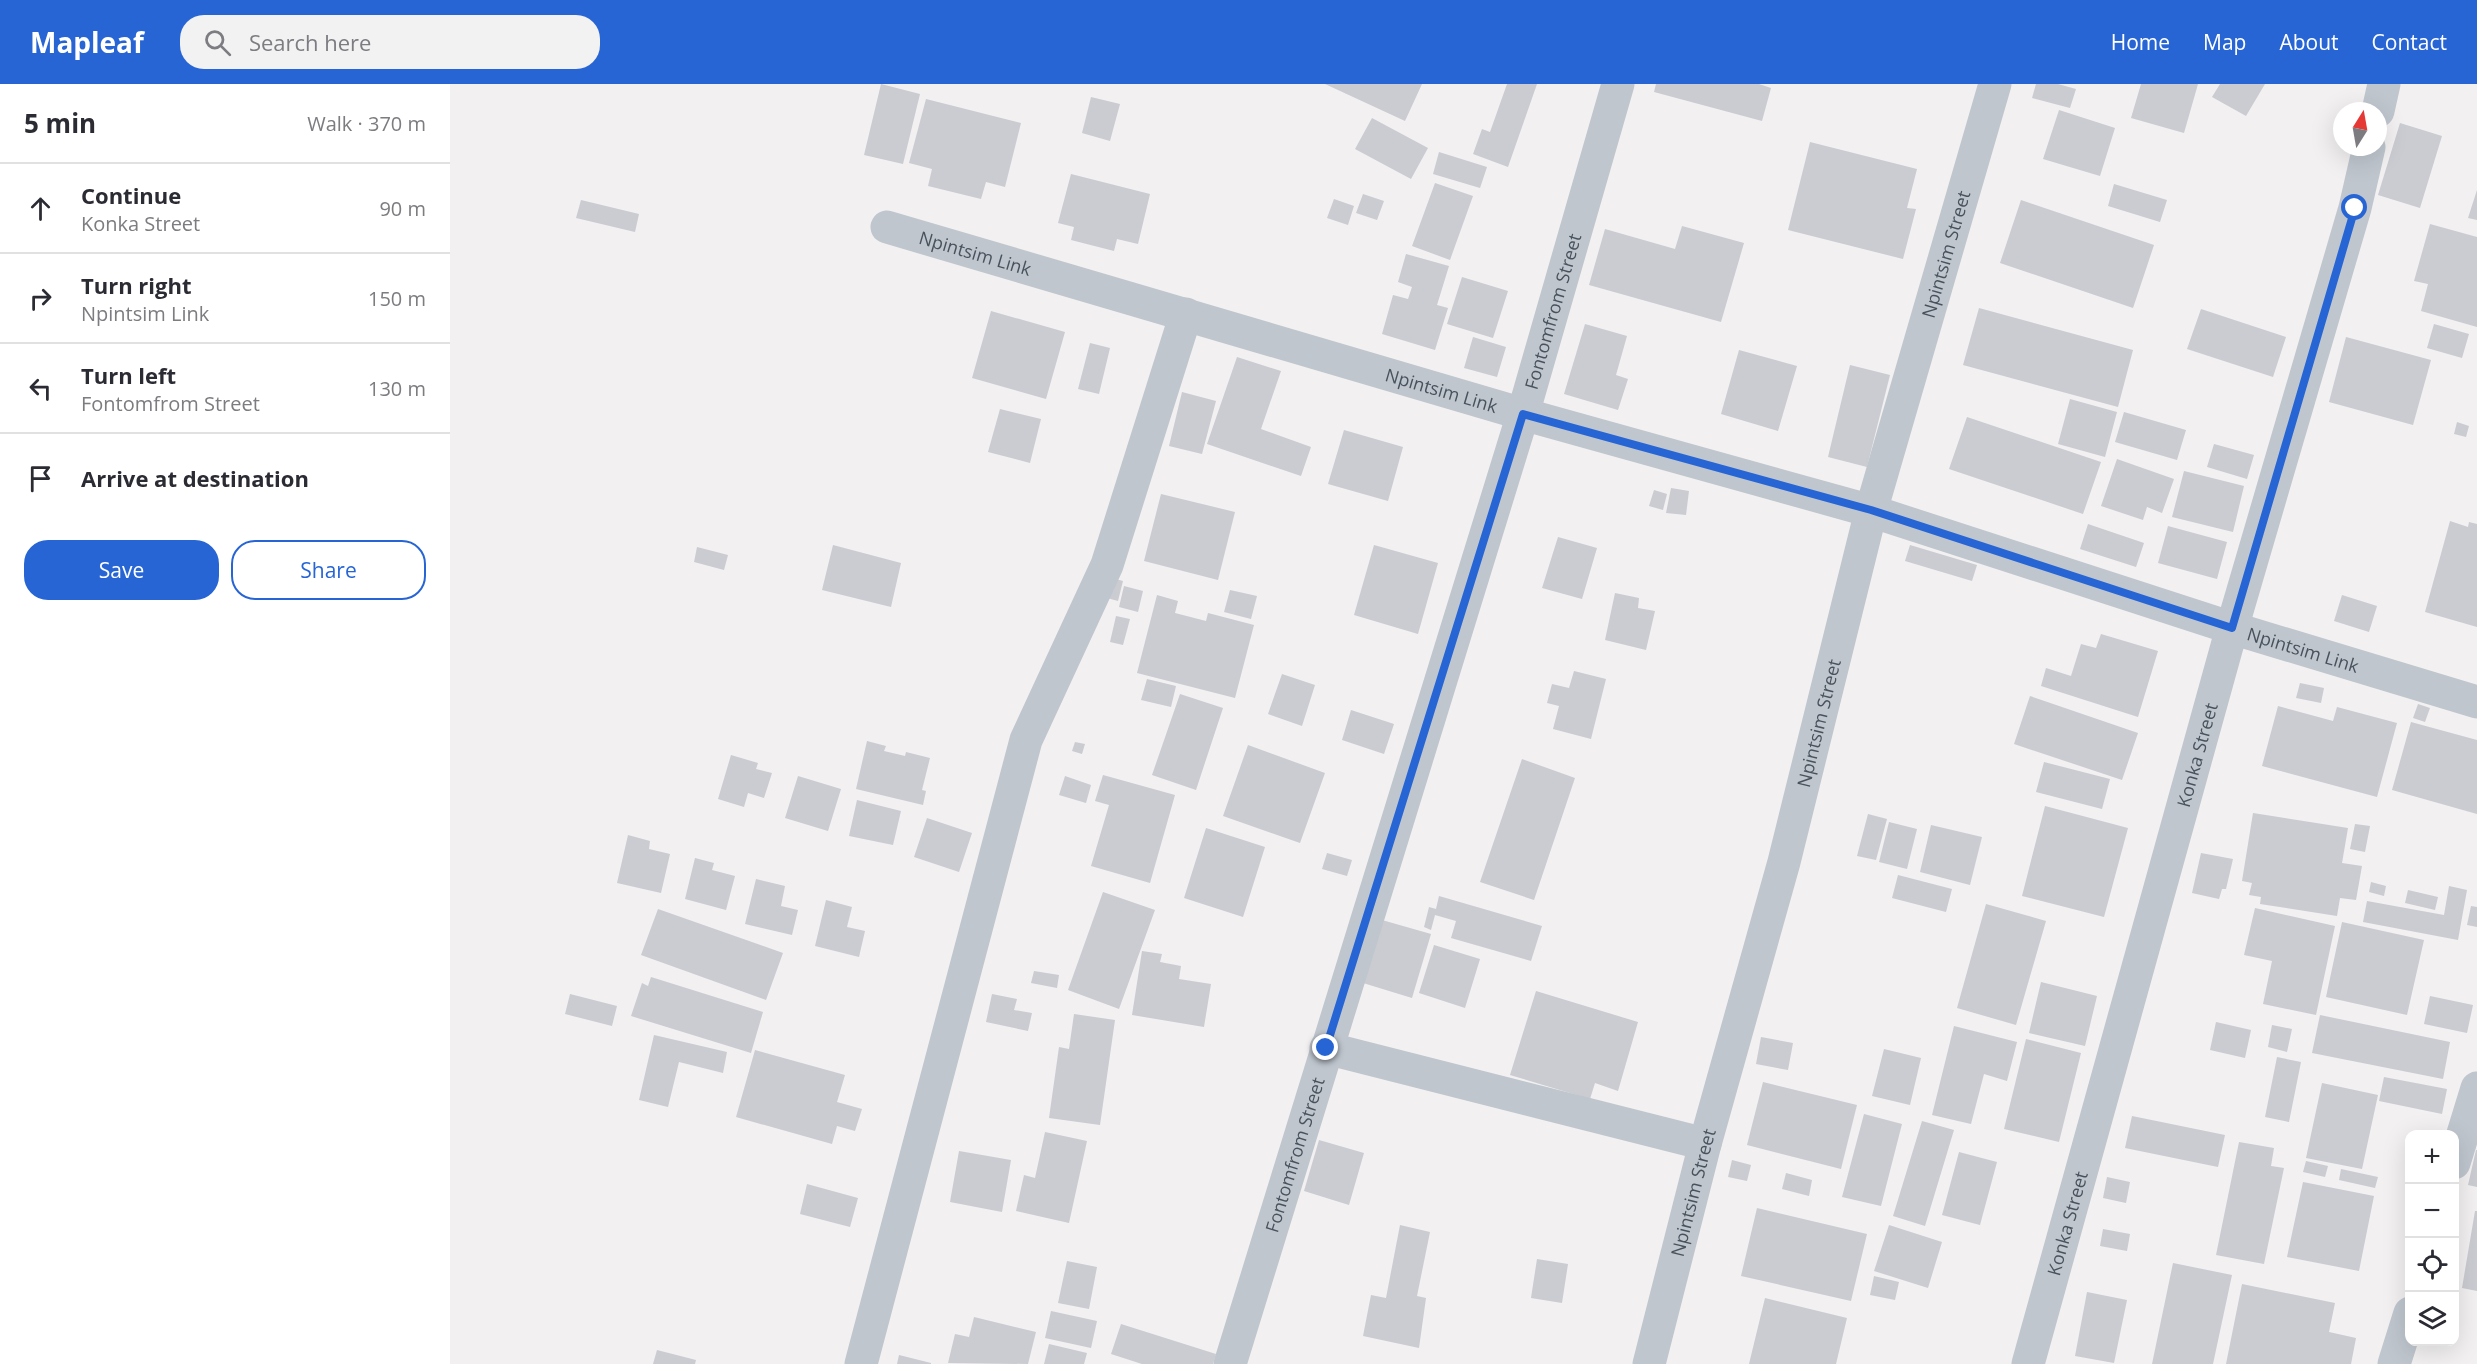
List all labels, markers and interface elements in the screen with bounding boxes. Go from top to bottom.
search box [180,15,600,69]
text: Mapleaf [30,23,144,61]
icon: search [201,26,234,59]
text: Search here [249,27,371,57]
text: Home [2111,28,2170,56]
text: Map [2203,28,2246,56]
text: About [2279,28,2339,56]
text: Contact [2372,28,2447,56]
north arrow [2333,102,2387,156]
text: 5 min [24,105,96,141]
text: Walk · 370 m [307,110,426,137]
text: Continue [81,180,181,210]
street label: Npintsim Street [1916,188,1975,321]
icon: ahead [24,192,57,225]
route start [2341,194,2367,220]
text: 90 m [379,195,426,222]
text: Konka Street [81,210,200,237]
street label: Npintsim Link [916,225,1035,281]
street label: Fontomfrom Street [1519,231,1586,392]
text: Turn right [81,270,192,300]
icon: right [24,282,57,315]
text: 150 m [368,285,426,312]
text: Npintsim Link [81,300,209,327]
text: Turn left [81,360,176,390]
street label: Npintsim Link [1383,362,1501,418]
icon: left [24,372,57,405]
text: 130 m [368,375,426,402]
text: Fontomfrom Street [81,390,260,417]
icon: arrive [24,462,57,495]
text: Arrive at destination [81,463,309,493]
button: Save [24,540,219,600]
button: Share [231,540,426,600]
street label: Npintsim Link [2244,621,2362,678]
street label: Npintsim Street [1791,656,1846,790]
street label: Konka Street [2171,700,2223,810]
route end [1312,1034,1338,1060]
street label: Fontomfrom Street [1259,1074,1330,1235]
street label: Npintsim Street [1665,1126,1721,1259]
map controls [2405,1130,2459,1346]
button: + [2405,1130,2459,1184]
street label: Konka Street [2041,1168,2093,1278]
button: − [2405,1184,2459,1238]
button: locate [2405,1238,2459,1292]
button: layers [2405,1292,2459,1346]

